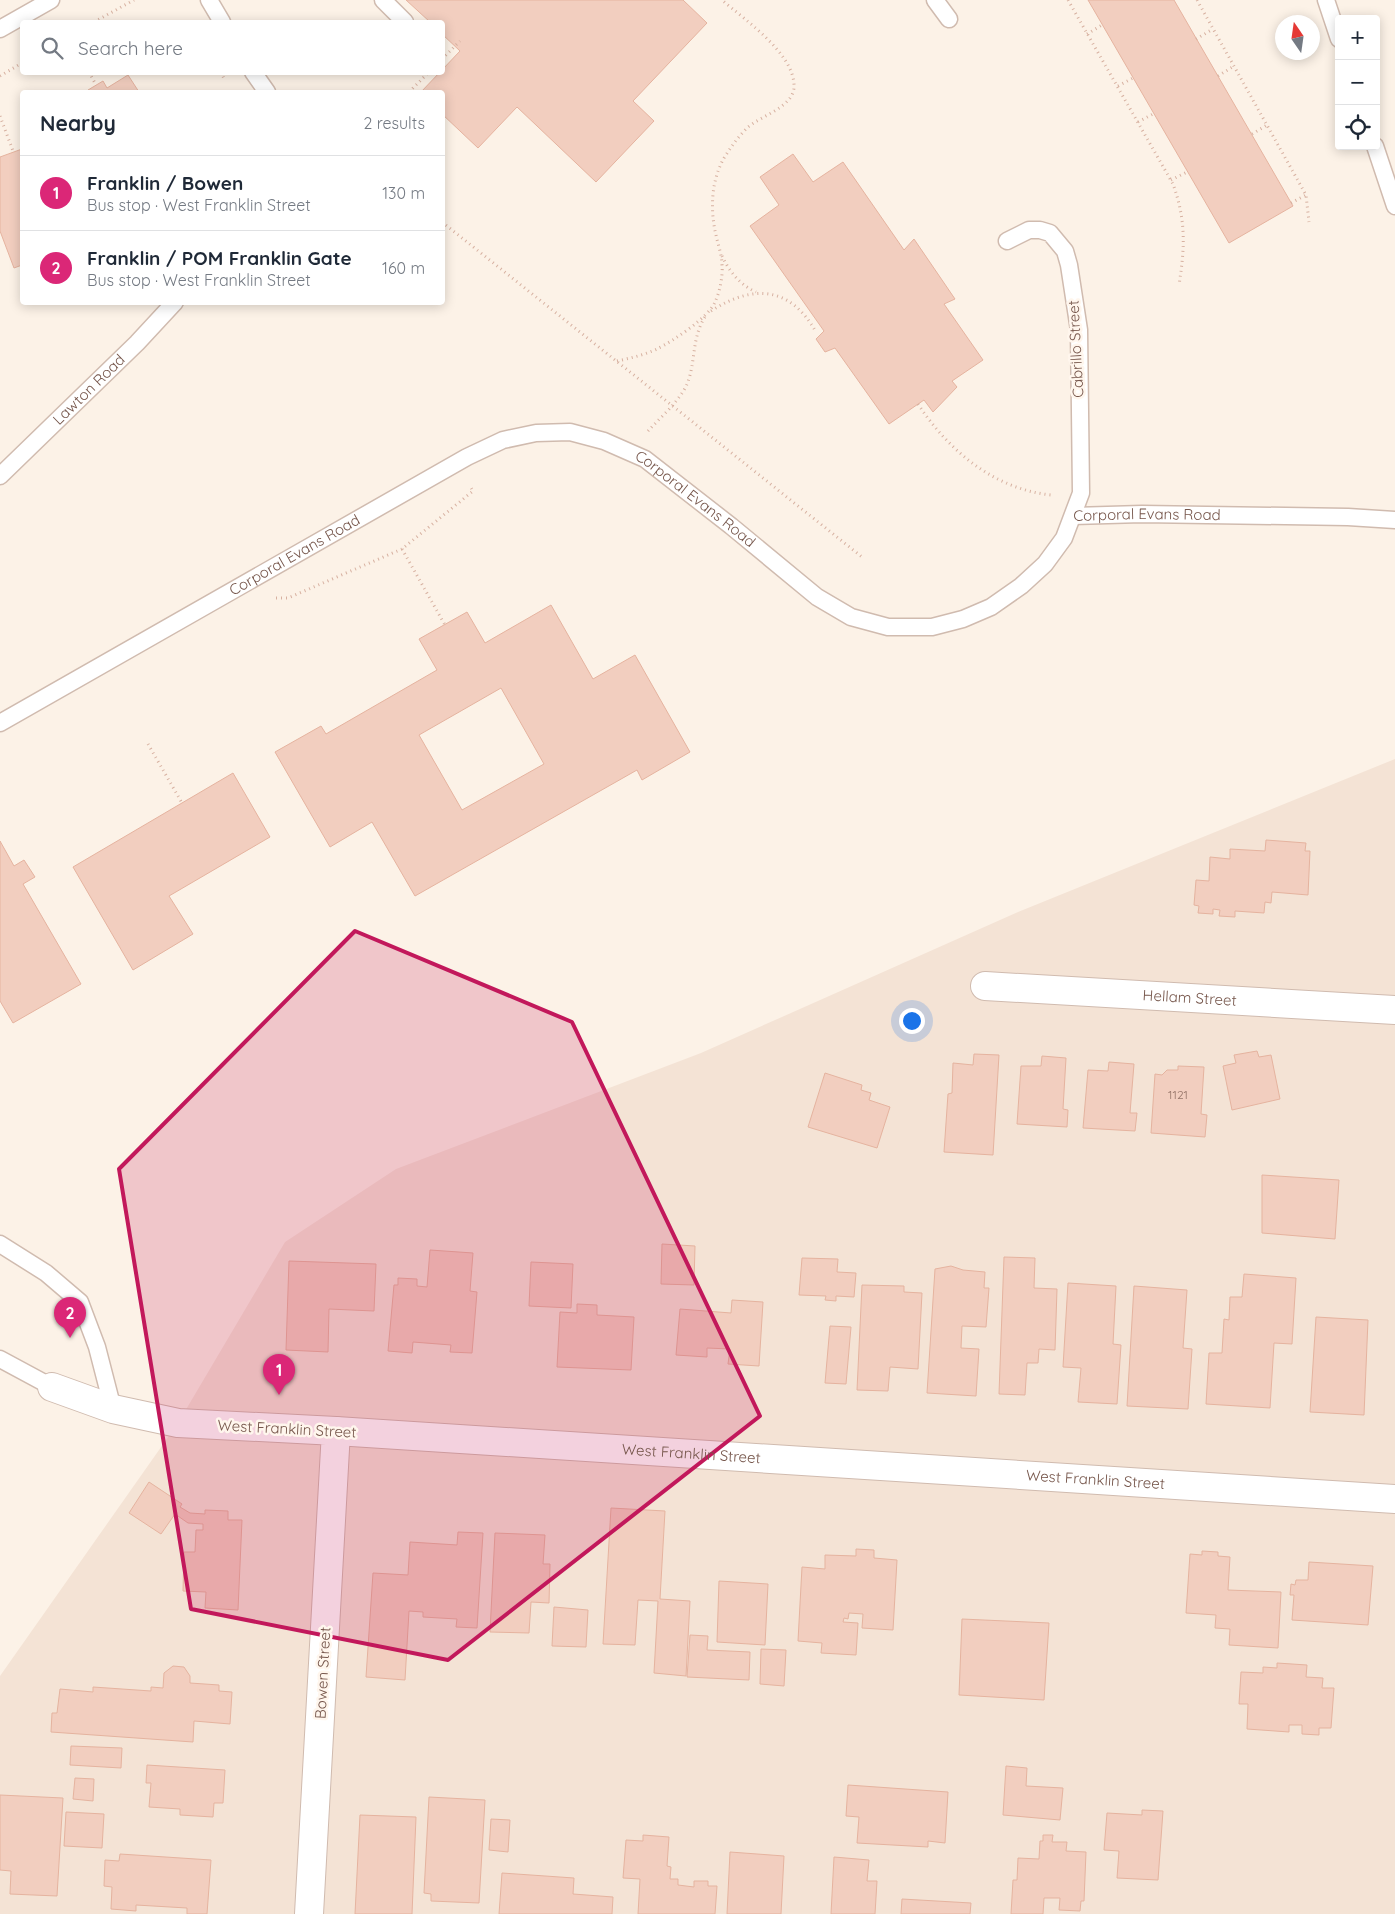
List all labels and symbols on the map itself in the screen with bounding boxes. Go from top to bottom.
north arrow [1275,15,1320,60]
street label: Cabrillo Street [1063,300,1088,398]
street label: Lawton Road [49,350,129,429]
street label: Corporal Evans Road [633,446,760,551]
street label: Corporal Evans Road [1073,504,1221,525]
street label: Corporal Evans Road [226,510,363,600]
street label: Hellam Street [1142,985,1237,1010]
your location [899,1008,925,1034]
house number: 1121 [1168,1087,1188,1102]
pin: 2 [54,1297,86,1338]
pin: 1 [263,1354,295,1395]
street label: West Franklin Street [217,1415,357,1442]
street label: West Franklin Street [621,1439,761,1467]
street label: West Franklin Street [1025,1465,1166,1493]
street label: Bowen Street [311,1626,334,1720]

